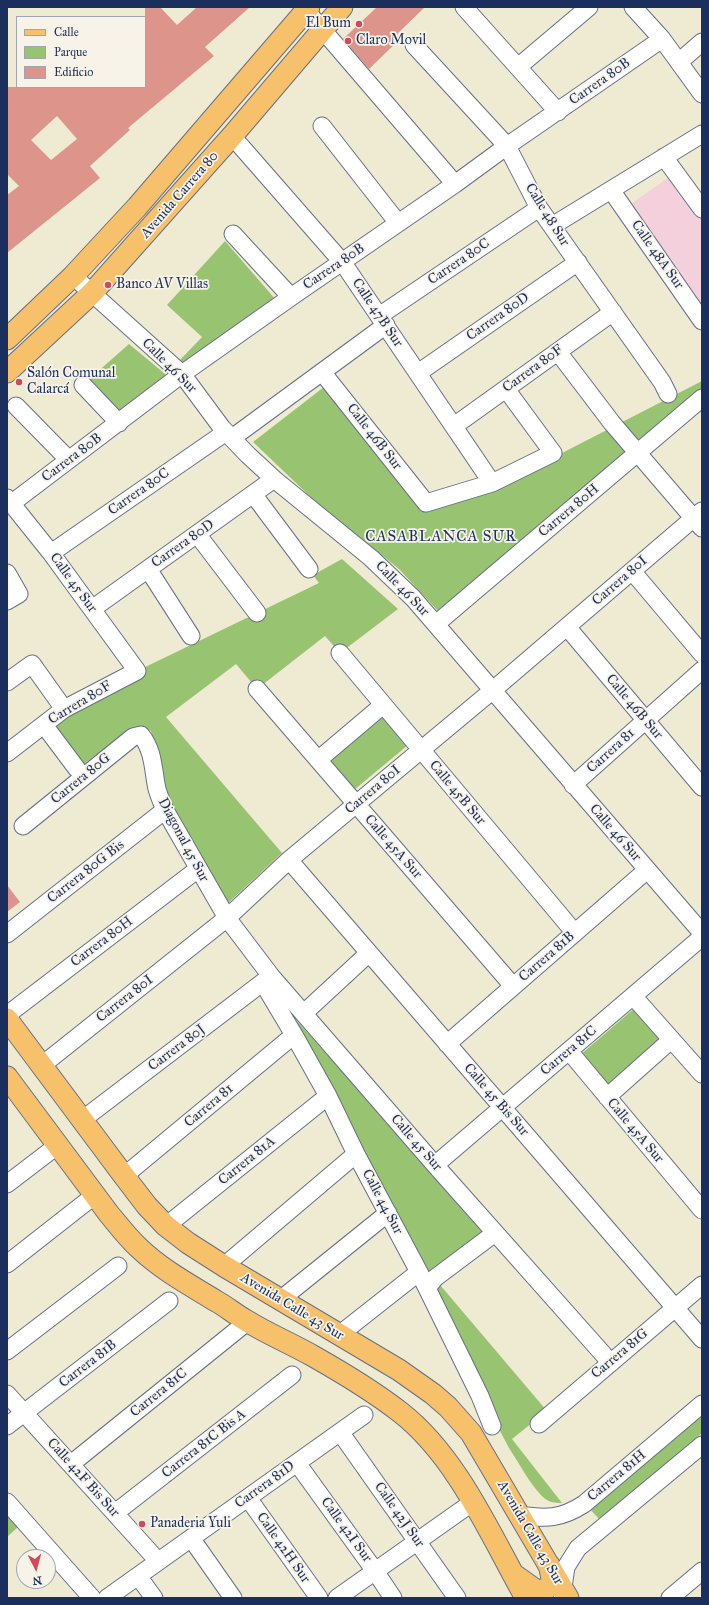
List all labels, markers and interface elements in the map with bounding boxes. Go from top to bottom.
legend [16,16,146,88]
place label: El Bum [306,16,351,32]
marker: El Bum [354,19,364,29]
text: Calle [54,25,79,39]
place label: Claro Movil [356,33,426,49]
marker: Claro Movil [343,36,353,46]
text: Parque [54,45,87,59]
street label: Carrera 80B [566,55,634,109]
text: Edificio [54,65,93,79]
street label: Avenida Carrera 80 [138,148,222,242]
street label: Calle 48 Sur [521,181,573,249]
street label: Calle 48A Sur [627,217,687,293]
street label: Carrera 80C [425,235,493,289]
street label: Carrera 80B [300,240,368,294]
street label: Calle 47B Sur [348,275,406,351]
place label: Banco AV Villas [116,277,208,293]
marker: Banco AV Villas [103,280,113,290]
street label: Carrera 80D [463,289,533,345]
street label: Calle 46 Sur [138,335,200,397]
street label: Carrera 80F [499,341,567,397]
place label: Salón Comunal Calarcá [27,366,116,398]
marker: Salón Comunal Calarcá [14,377,24,387]
street label: Calle 46B Sur [343,400,405,474]
street label: Carrera 80B [39,430,105,486]
street label: Carrera 80C [105,465,173,519]
street label: Carrera 80H [535,481,603,541]
street label: Carrera 80D [148,516,218,572]
district label: CASABLANCA SUR [365,528,517,546]
street label: Calle 45 Sur [46,550,100,616]
street label: Carrera 80I [589,553,651,609]
street label: Calle 46 Sur [371,558,433,620]
street label: Calle 46B Sur [602,671,666,743]
street label: Carrera 80F [45,678,115,728]
street label: Carrera 81 [584,725,638,777]
street label: Carrera 80G [48,750,114,808]
street label: Calle 45B Sur [425,757,489,829]
street label: Carrera 80I [342,762,404,818]
street label: Diagonal 45 Sur [154,795,212,885]
street label: Calle 46 Sur [586,801,644,865]
street label: Calle 45A Sur [361,812,425,882]
street label: Carrera 80G Bis [44,837,128,907]
street label: Carrera 80H [68,913,136,971]
street label: Carrera 81B [516,928,578,986]
street label: Carrera 80I [93,972,157,1026]
street label: Carrera 80J [145,1021,209,1075]
street label: Carrera 81C [537,1023,601,1079]
street label: Calle 45 Bis Sur [460,1060,532,1140]
street label: Carrera 81 [181,1081,237,1131]
street label: Calle 45A Sur [603,1095,667,1167]
street label: Calle 45 Sur [387,1111,445,1175]
street label: Carrera 81A [215,1133,279,1189]
street label: Calle 44 Sur [358,1167,406,1237]
street label: Avenida Calle 43 Sur [237,1270,347,1344]
street label: Carrera 81G [588,1325,652,1383]
street label: Carrera 81B [56,1336,120,1392]
street label: Carrera 81C [127,1365,191,1421]
street label: Carrera 81C Bis A [159,1406,249,1482]
street label: Calle 42F Bis Sur [43,1435,123,1521]
street label: Carrera 81H [584,1447,650,1505]
street label: Carrera 81D [232,1458,298,1512]
street label: Avenida Calle 43 Sur [493,1478,567,1588]
street label: Calle 42J Sur [370,1479,428,1551]
street label: Calle 42I Sur [317,1494,375,1566]
street label: Calle 42H Sur [252,1509,314,1587]
place label: Panaderia Yuli [150,1516,231,1532]
marker: Panaderia Yuli [137,1519,147,1529]
north arrow [16,1549,56,1589]
text: N [32,1573,43,1587]

